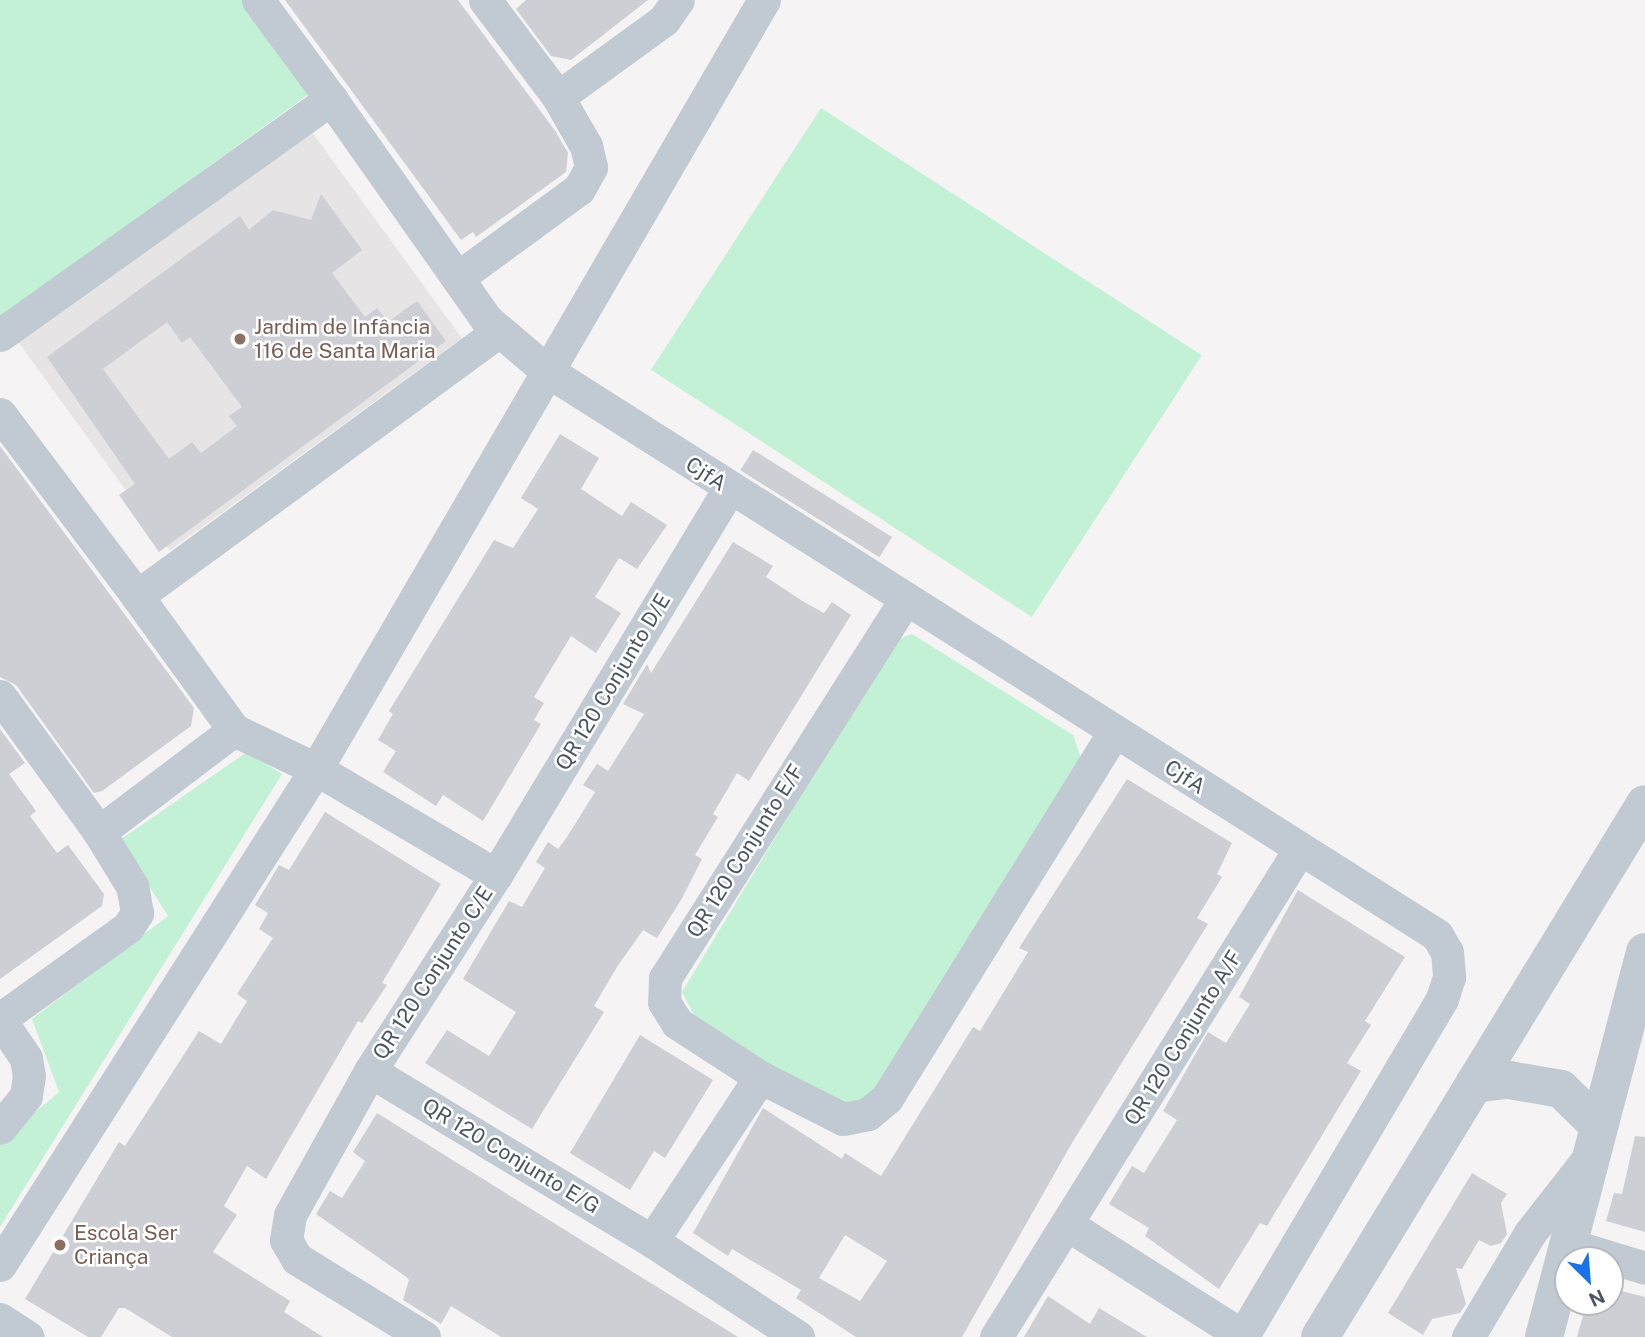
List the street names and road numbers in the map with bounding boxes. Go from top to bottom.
street label: CjfA [681,452,731,496]
street label: QR 120 Conjunto D/E [550,589,676,775]
street label: CjfA [1160,755,1210,799]
street label: QR 120 Conjunto E/F [681,760,809,942]
street label: QR 120 Conjunto C/E [368,882,498,1064]
street label: QR 120 Conjunto A/F [1119,946,1247,1130]
street label: QR 120 Conjunto E/G [418,1093,604,1219]

